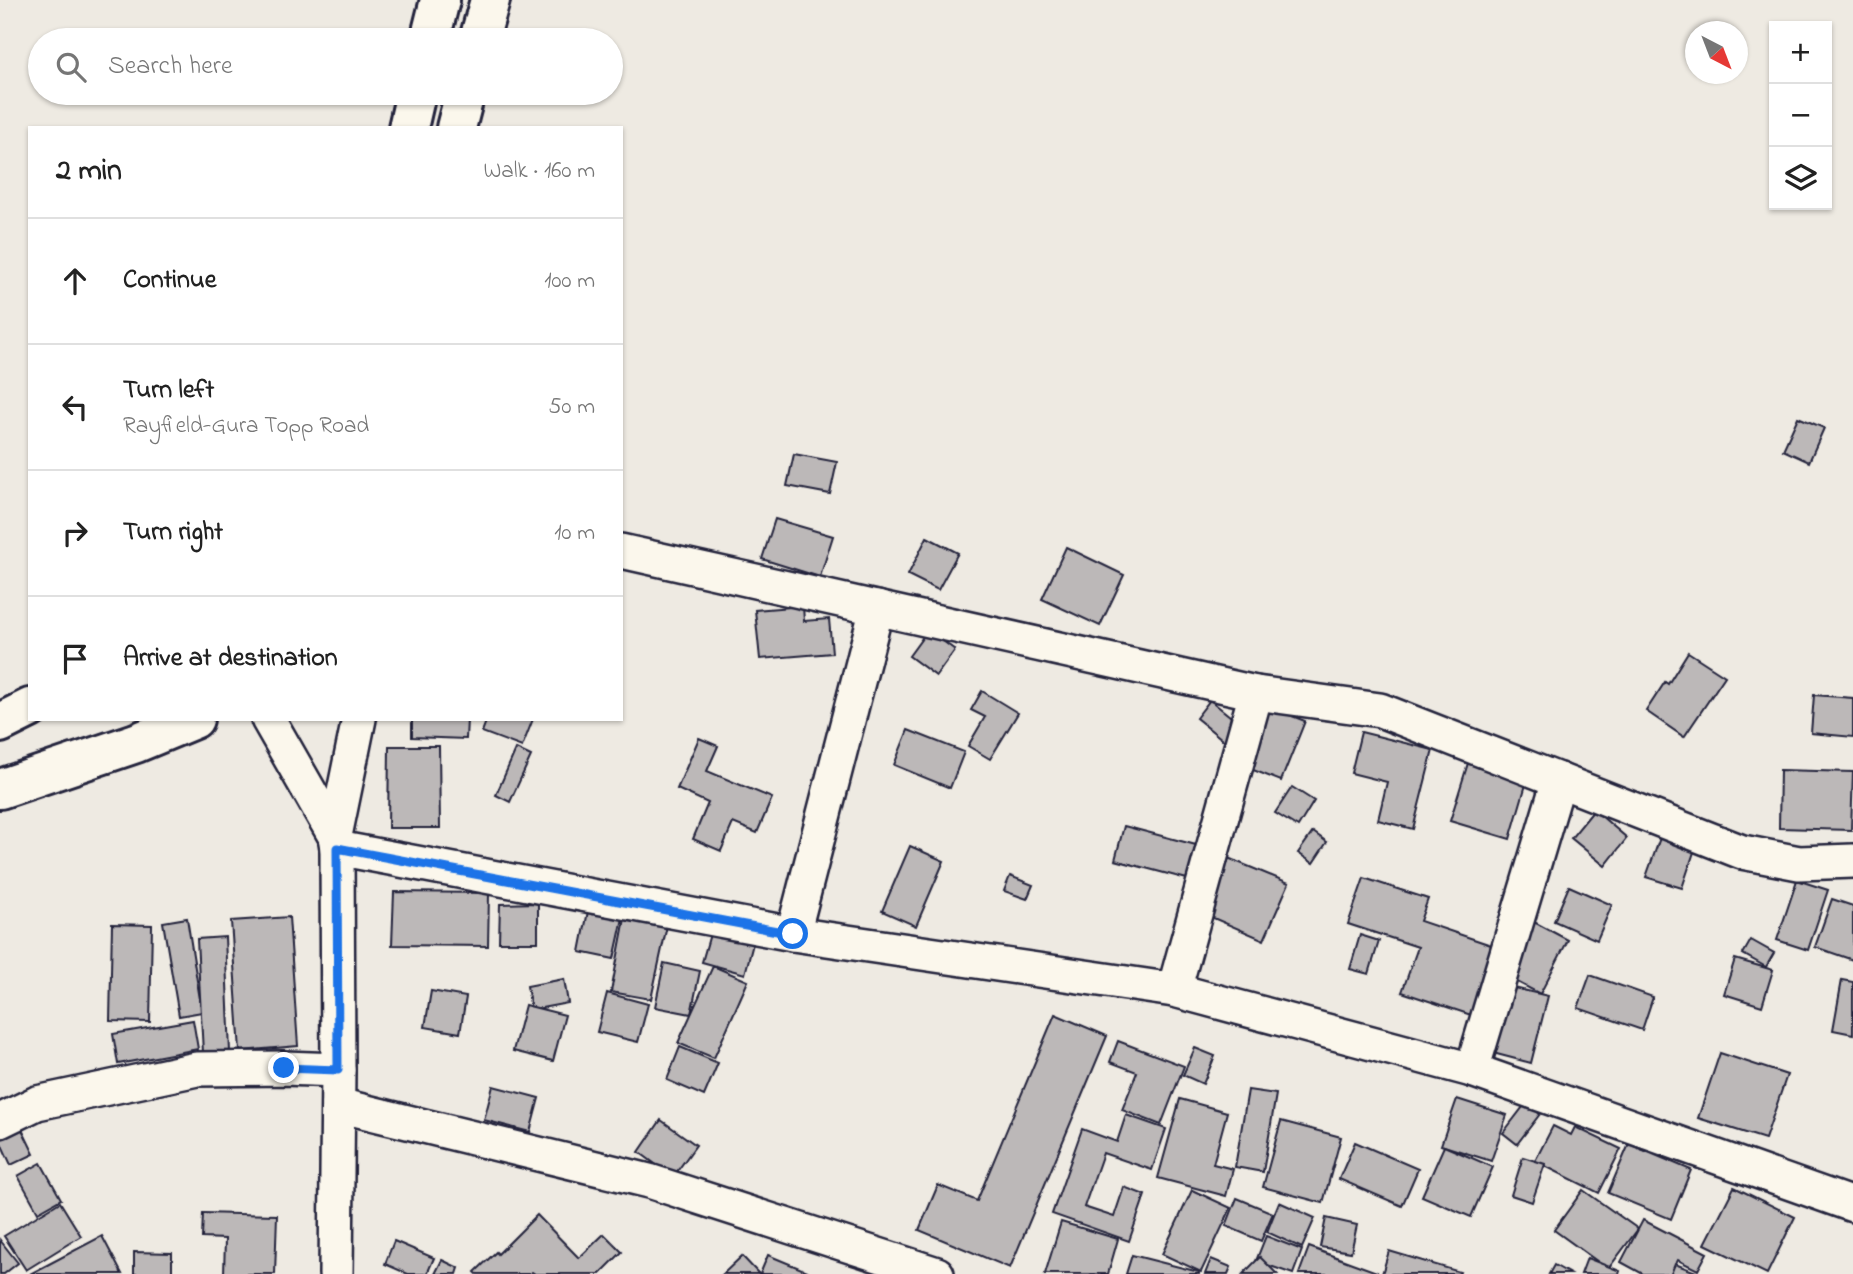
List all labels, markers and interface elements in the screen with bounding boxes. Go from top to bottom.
north arrow [1685,21,1748,84]
map controls [1769,21,1832,210]
button: + [1769,21,1832,84]
search box [28,28,623,105]
icon: search [52,48,90,86]
text: Search here [108,48,233,86]
button: − [1769,84,1832,147]
button: layers [1769,147,1832,210]
text: 2 min [56,150,122,194]
text: Walk · 160 m [483,155,595,188]
icon: ahead [56,262,94,300]
text: Continue [123,262,216,300]
text: 100 m [544,265,595,298]
text: Turn left [123,372,214,410]
icon: left [56,388,94,426]
text: 50 m [548,391,595,424]
text: Rayfield-Gura Topp Road [123,410,369,443]
icon: right [56,514,94,552]
text: Turn right [123,514,223,552]
text: 10 m [554,517,595,550]
icon: arrive [56,640,94,678]
text: Arrive at destination [123,640,338,678]
route start [777,918,808,949]
route end [268,1052,299,1083]

